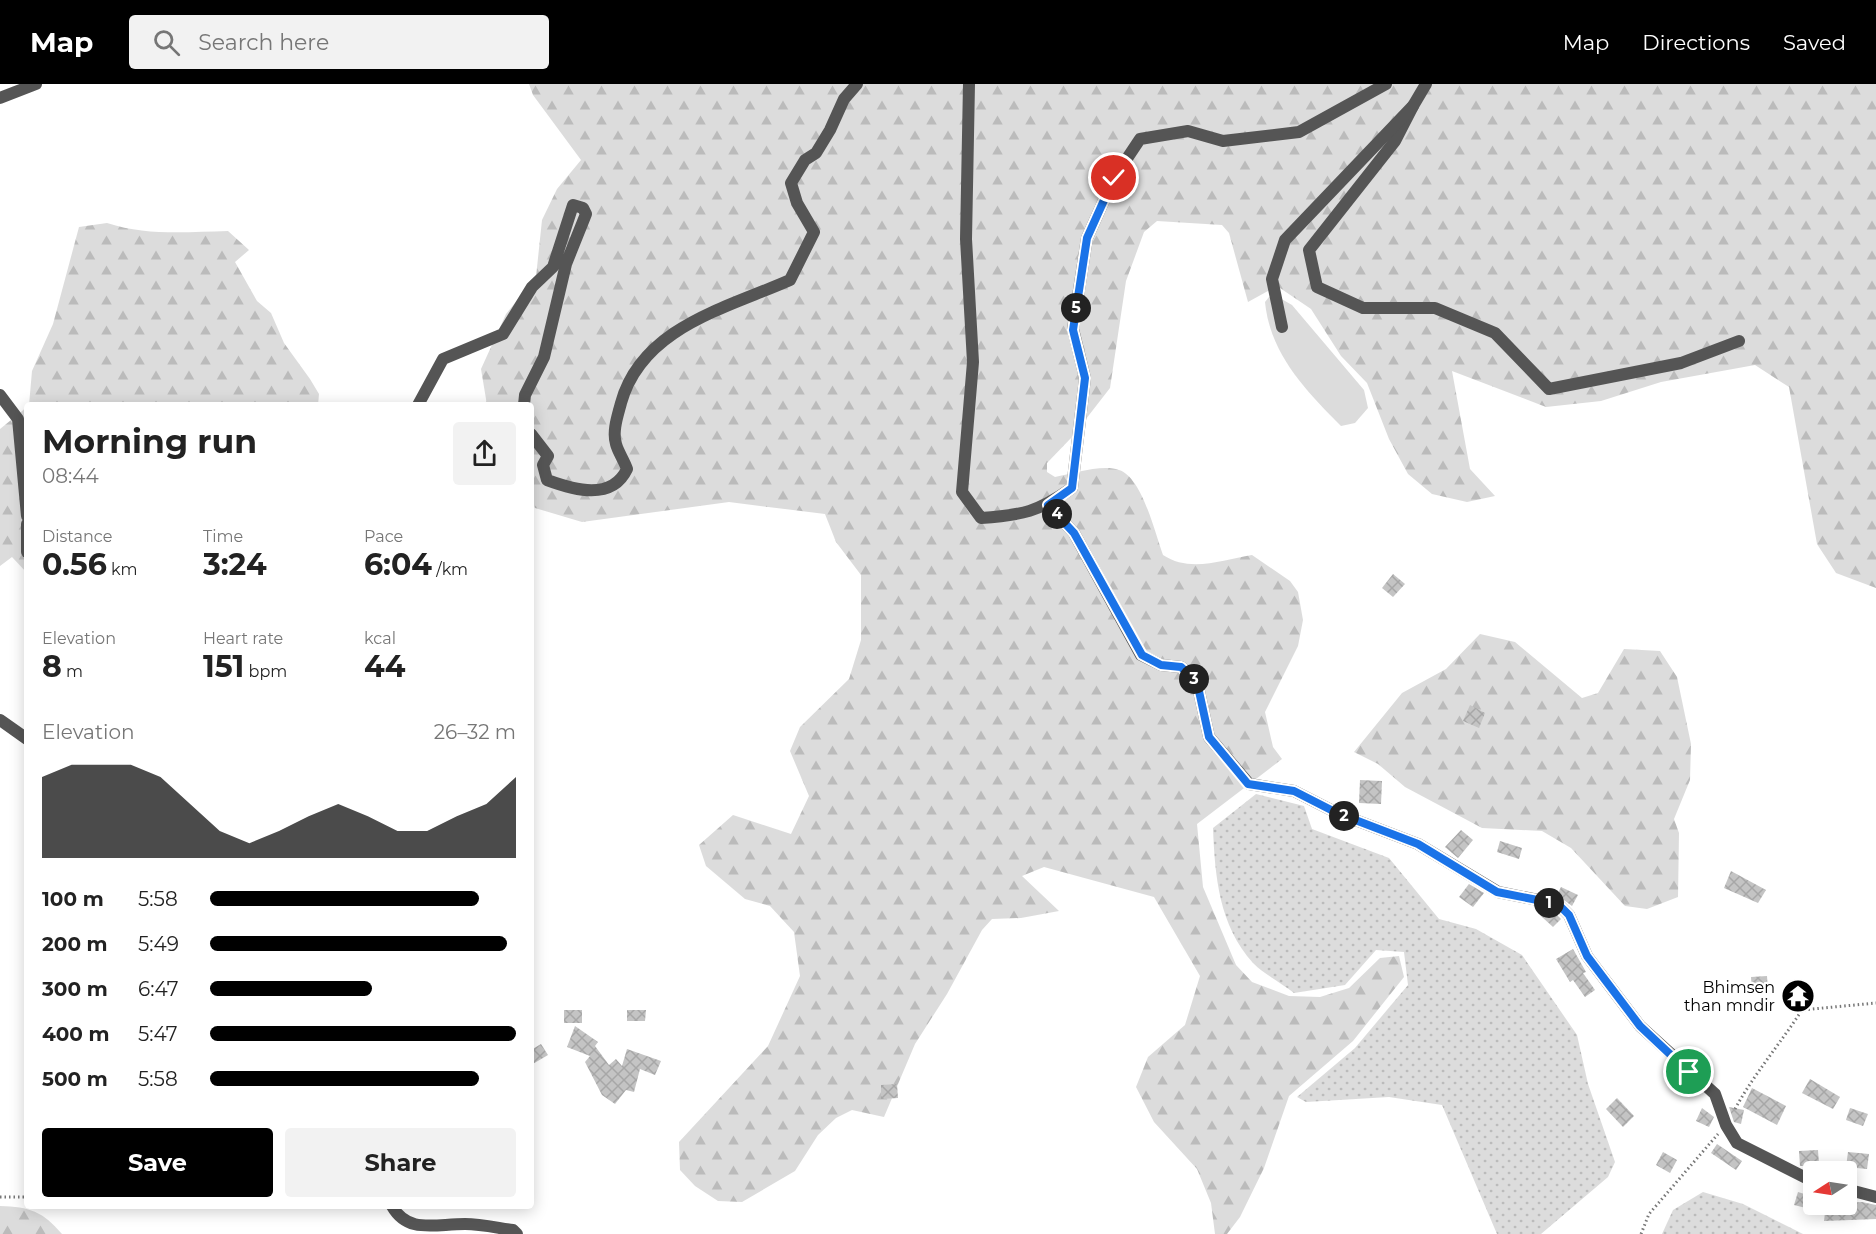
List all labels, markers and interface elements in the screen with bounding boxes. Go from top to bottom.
search box [129,15,549,69]
text: Map [30,25,93,59]
icon: search [150,26,183,59]
text: Search here [198,29,329,56]
text: Map [1563,30,1609,55]
text: Directions [1642,30,1750,55]
text: Saved [1783,30,1846,55]
pin [1088,152,1139,203]
icon: check [1097,161,1130,194]
pin: 5 [1061,293,1091,323]
text: 5 [1071,298,1081,317]
text: Morning run [42,421,257,461]
button: share [453,422,516,485]
text: 08:44 [42,464,99,488]
pin: 4 [1042,499,1072,529]
text: 4 [1051,504,1063,523]
text: Distance [42,527,112,546]
text: Time [203,527,243,546]
text: Pace [364,527,403,546]
text: 0.56 [42,546,107,583]
text: 3:24 [203,546,267,583]
text: 6:04 [364,546,432,583]
text: km [107,560,137,579]
text: /km [432,560,468,579]
text: Elevation [42,629,116,648]
text: Heart rate [203,629,283,648]
text: kcal [364,629,396,648]
text: 8 [42,648,62,685]
text: 151 [203,648,244,685]
text: 44 [364,648,405,685]
text: m [62,662,83,681]
text: bpm [244,662,287,681]
pin: 3 [1179,664,1209,694]
text: 3 [1189,669,1199,688]
text: Elevation [42,720,134,744]
text: 26–32 m [434,720,516,744]
pin: 2 [1329,801,1359,831]
text: 2 [1339,806,1349,825]
text: 100 m [42,887,104,911]
text: 5:58 [138,887,178,911]
pin: 1 [1534,888,1564,918]
text: 1 [1546,893,1552,912]
text: 200 m [42,932,108,956]
text: 5:49 [138,932,179,956]
text: 300 m [42,977,108,1001]
text: 6:47 [138,977,178,1001]
place label: Bhimsen than mndir [1684,978,1775,1015]
temple icon: Bhimsen than mndir [1780,978,1816,1014]
text: 400 m [42,1022,110,1046]
text: 5:47 [138,1022,178,1046]
pin [1663,1046,1714,1097]
icon: arrive [1672,1055,1705,1088]
text: 500 m [42,1067,108,1091]
text: 5:58 [138,1067,178,1091]
button: Save [42,1128,273,1197]
button: Share [285,1128,516,1197]
north arrow [1803,1161,1857,1215]
map controls [1803,1161,1857,1215]

